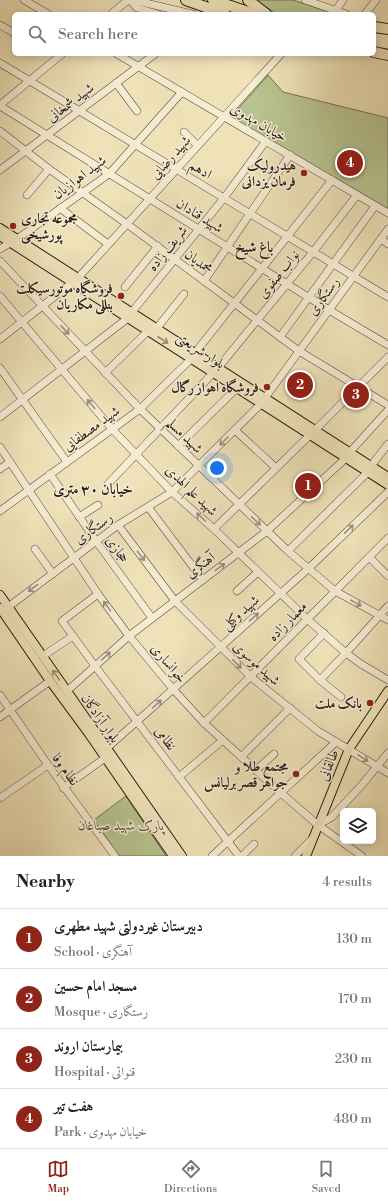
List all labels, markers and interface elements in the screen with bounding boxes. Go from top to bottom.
search box [12,12,376,56]
icon: search [26,23,48,45]
text: Search here [58,25,138,44]
street label: شهید شمخانی [43,79,98,127]
street label: خیابان مهدوی [227,99,290,146]
street label: شهید رضایی [146,132,195,183]
pin: 4 [337,148,363,178]
street label: شهید اهوازیان [49,152,110,204]
street label: ادهم [184,156,215,187]
place label: هیدرولیک فرمان یزدانی [241,157,296,191]
marker: هیدرولیک فرمان یزدانی [299,168,309,178]
street label: شهید قنادان [173,194,227,237]
place label: مجموعه تجاری پورشیخی [21,210,78,245]
marker: مجموعه تجاری پورشیخی [8,221,18,231]
street label: شریف زاده [144,222,192,275]
district label: باغ شیخ [235,238,273,261]
street label: محمدیان [181,246,216,278]
street label: نواب صفوی [254,247,304,302]
street label: رستگاری [303,273,344,319]
place label: فروشگاه موتورسیکلت بنللی مکاریان [16,279,113,315]
marker: فروشگاه موتورسیکلت بنللی مکاریان [116,291,126,301]
one-way arrow [60,325,70,335]
street label: بلوار شریعتی [173,328,228,373]
one-way arrow [157,336,168,345]
pin: 2 [287,370,313,400]
place label: فروشگاه اهواز رگال [171,378,259,397]
pin: 3 [343,380,369,410]
marker: فروشگاه اهواز رگال [262,382,272,392]
one-way arrow [86,399,95,409]
street label: شهید مصطفایی [60,402,124,456]
street label: شهید مسلم [159,414,207,461]
one-way arrow [219,436,229,446]
your location [207,458,227,478]
street label: شهید علم الهدی [158,461,221,524]
pin: 1 [295,471,321,501]
district label: خیابان ۳۰ متری [53,480,133,499]
street label: رستگاری [70,508,116,549]
one-way arrow [196,512,206,522]
one-way arrow [251,516,261,526]
one-way arrow [344,524,354,534]
street label: حجازی [101,532,133,567]
street label: آهنگری [182,548,221,583]
one-way arrow [137,551,146,562]
one-way arrow [214,563,225,571]
one-way arrow [27,584,38,592]
street label: شهید وکیلی [218,591,264,634]
street label: معمار زاده [264,598,311,646]
one-way arrow [350,599,362,607]
one-way arrow [103,601,111,612]
one-way arrow [249,613,259,622]
street label: شهید موسوی [229,638,284,690]
street label: خوانساری [146,640,190,687]
one-way arrow [101,651,112,660]
one-way arrow [232,659,242,669]
one-way arrow [52,670,60,681]
street label: بلوار آزادگان [77,690,124,747]
place label: بانک ملت [315,695,362,713]
marker: بانک ملت [365,698,375,708]
one-way arrow [152,699,162,708]
street label: نظامی [150,723,180,755]
street label: طالقانی [315,747,343,784]
street label: نظام وفا [45,750,83,791]
one-way arrow [357,754,368,762]
place label: مجتمع طلا و جواهر قصر برليانس [204,758,289,792]
marker: مجتمع طلا و جواهر قصر برليانس [291,769,301,779]
map controls [340,808,376,844]
button: layers [340,808,376,844]
park label: پارک شهید صباغان [78,817,166,836]
text: Nearby [16,871,75,893]
text: 4 results [322,874,372,890]
text: دبیرستان غیردولتی شهید مطهری [54,917,203,936]
text: 1 [26,931,32,947]
text: 130 m [337,931,372,947]
text: School · آهنگری [54,944,132,960]
text: مسجد امام حسین [54,977,137,996]
text: 2 [25,991,33,1007]
text: 170 m [338,991,372,1007]
text: Mosque · رستگاری [54,1004,148,1020]
text: بیمارستان اروند [54,1037,123,1056]
text: 3 [25,1051,33,1067]
text: 230 m [335,1051,372,1067]
text: Hospital · قنواتی [54,1064,136,1080]
text: هفت تیر [54,1097,93,1116]
text: 4 [25,1111,33,1127]
text: 480 m [334,1111,372,1127]
text: Park · خیابان مهدوی [54,1124,147,1140]
tab: Map [47,1158,69,1196]
tab: Directions [164,1158,217,1196]
tab: Saved [312,1158,341,1196]

